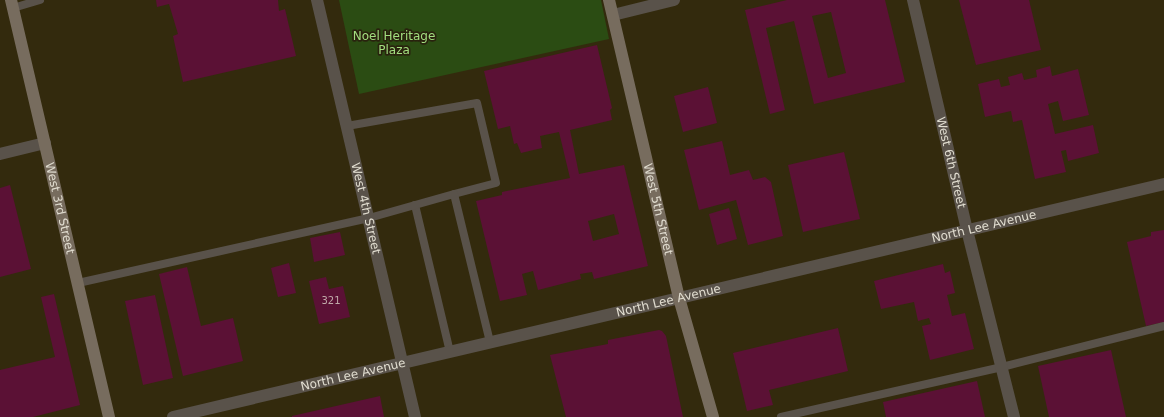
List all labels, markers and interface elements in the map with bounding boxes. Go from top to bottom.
park label: Noel Heritage Plaza [353,29,435,57]
street label: West 6th Street [934,115,969,210]
street label: West 3rd Street [42,161,78,256]
street label: West 4th Street [348,161,384,256]
street label: West 5th Street [641,162,676,257]
street label: North Lee Avenue [930,207,1038,245]
street label: North Lee Avenue [615,281,722,320]
house number: 321 [321,295,341,306]
street label: North Lee Avenue [299,356,407,394]

